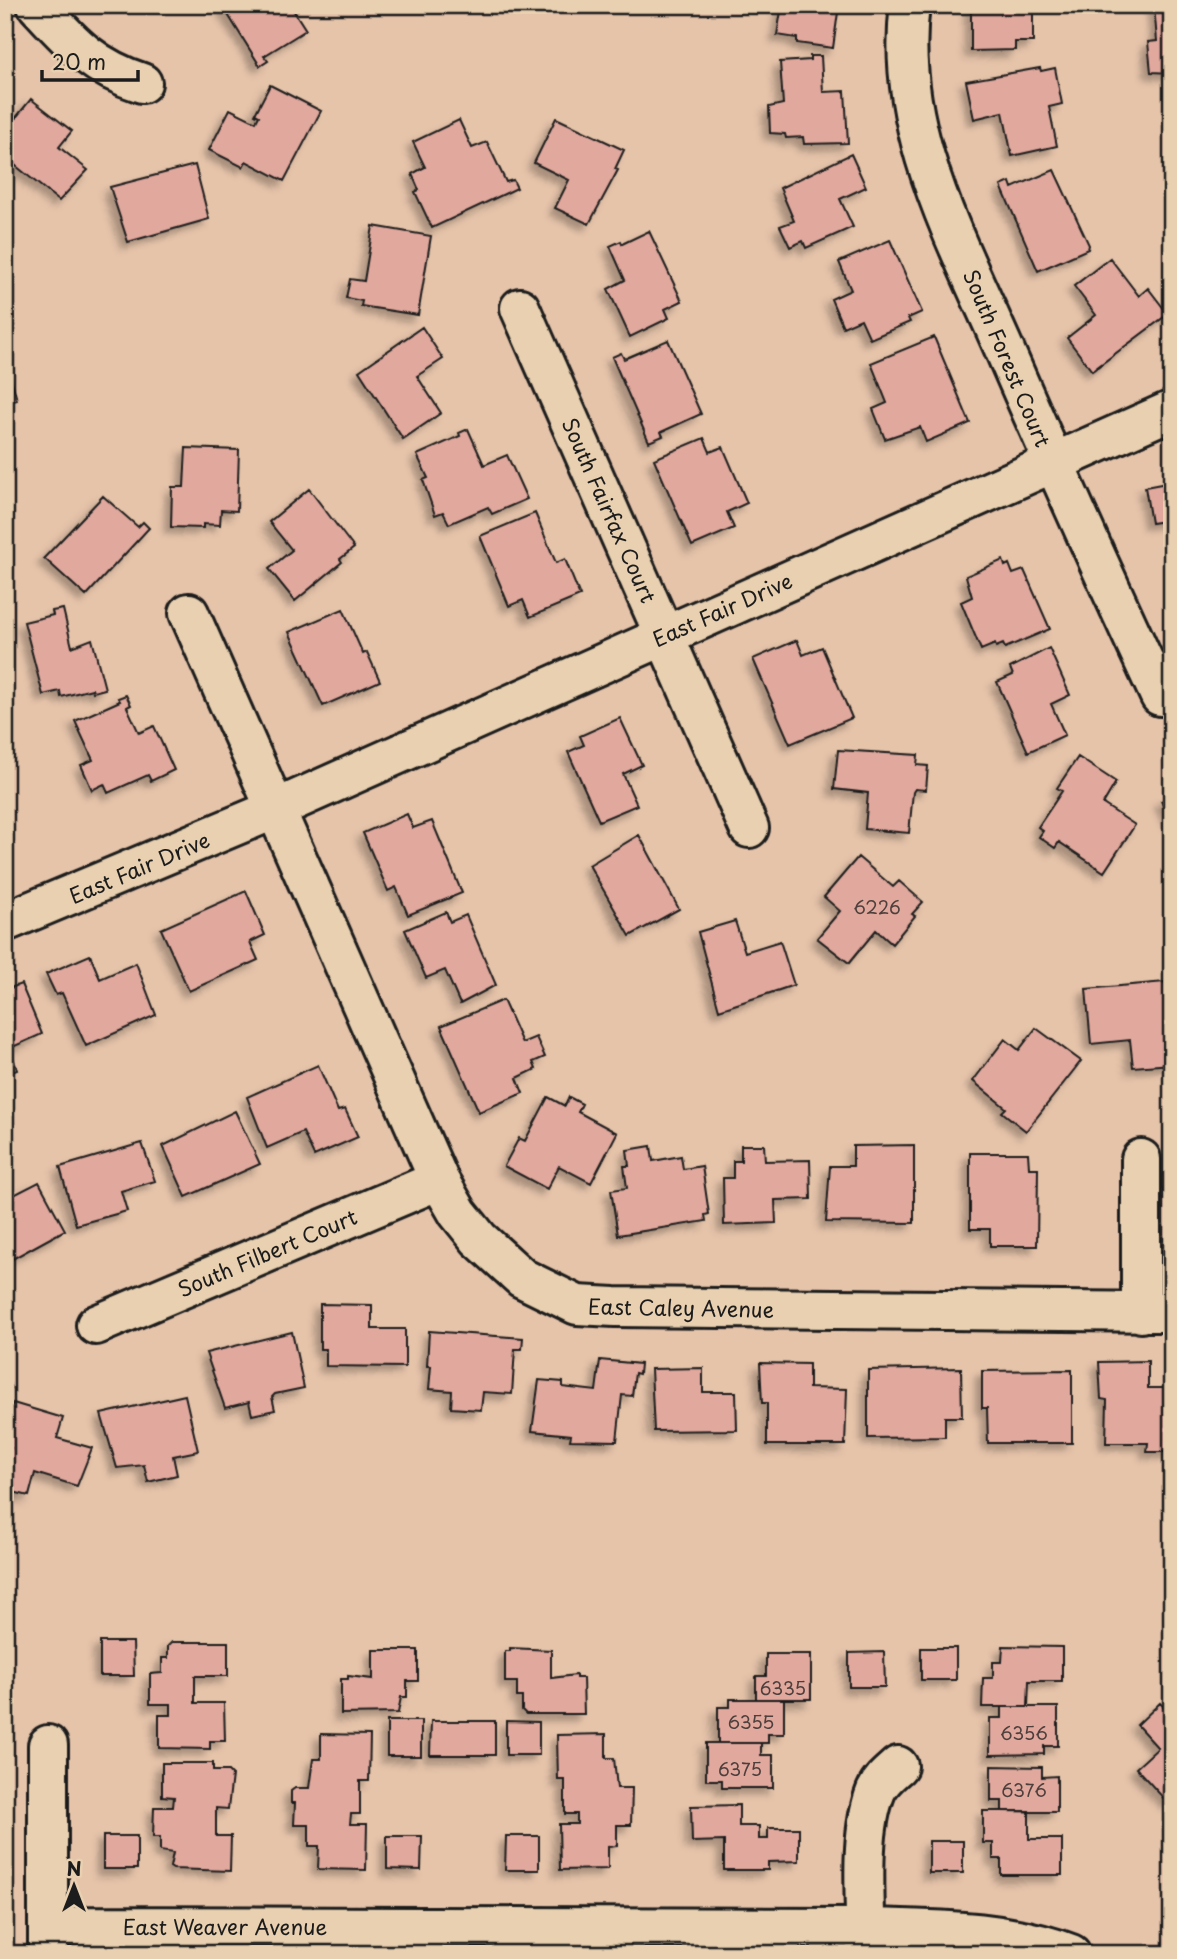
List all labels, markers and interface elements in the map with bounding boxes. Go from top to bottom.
scale bar [42,38,138,82]
text: 20 m [52,45,106,77]
street label: South Forest Court [956,264,1060,452]
street label: South Fairfax Court [555,412,665,608]
street label: East Fair Drive [647,564,797,654]
street label: East Fair Drive [64,823,214,911]
house number: 6226 [853,893,901,920]
street label: South Filbert Court [172,1200,362,1304]
street label: East Caley Avenue [588,1289,774,1325]
house number: 6335 [760,1674,806,1701]
house number: 6355 [728,1708,774,1735]
house number: 6356 [1000,1719,1048,1746]
house number: 6375 [718,1755,762,1782]
house number: 6376 [1001,1776,1047,1803]
north arrow [38,1850,108,1920]
text: N [66,1854,82,1882]
street label: East Weaver Avenue [123,1910,327,1942]

